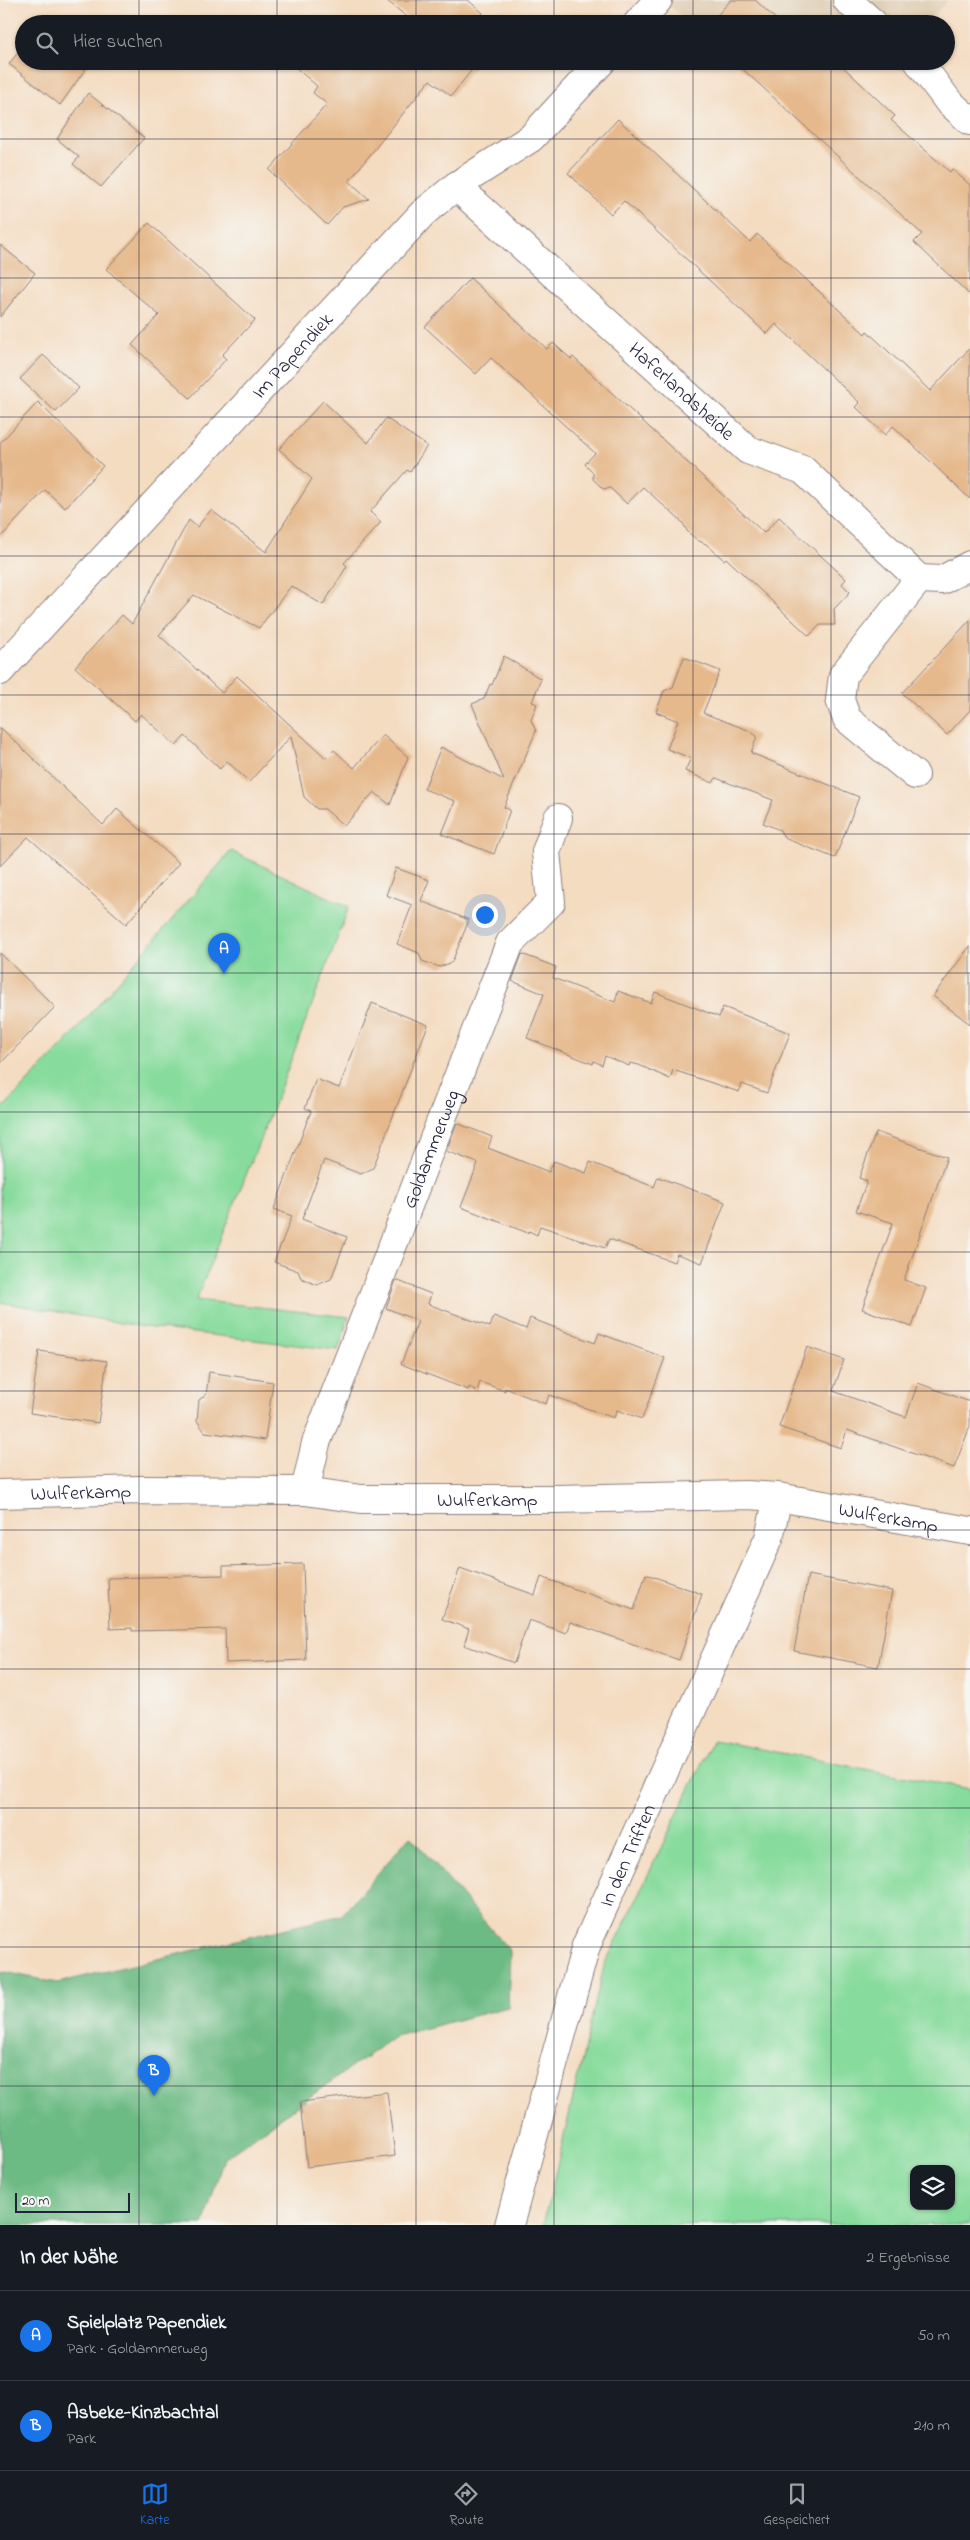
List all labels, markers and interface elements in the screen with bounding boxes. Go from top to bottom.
search box [15,15,955,70]
icon: search [33,29,61,57]
text: Hier suchen [73,29,162,56]
street label: Im Papendiek [246,307,341,407]
street label: Haferlandsheide [621,336,740,448]
your location [472,902,498,928]
pin: A [208,933,240,974]
street label: Goldammerweg [396,1086,470,1213]
street label: Wulferkamp [30,1478,132,1510]
street label: Wulferkamp [437,1487,538,1516]
street label: Wulferkamp [836,1496,940,1542]
street label: In den Triften [593,1800,665,1912]
pin: B [138,2055,170,2096]
map controls [910,2165,955,2210]
button: layers [910,2165,955,2210]
scale bar [15,2190,130,2213]
text: 20 m [22,2191,49,2212]
text: In der Nähe [20,2243,118,2273]
text: 2 Ergebnisse [866,2246,950,2270]
text: Spielplatz Papendiek [67,2310,226,2337]
text: A [31,2324,41,2348]
text: 50 m [918,2324,950,2348]
text: Park · Goldammerweg [67,2337,207,2361]
text: Asbeke-Kinzbachtal [67,2400,218,2427]
text: B [31,2414,41,2438]
text: 210 m [914,2414,950,2438]
text: Park [67,2427,96,2451]
tab: Karte [140,2480,170,2531]
tab: Route [449,2480,483,2531]
tab: Gespeichert [763,2480,830,2531]

